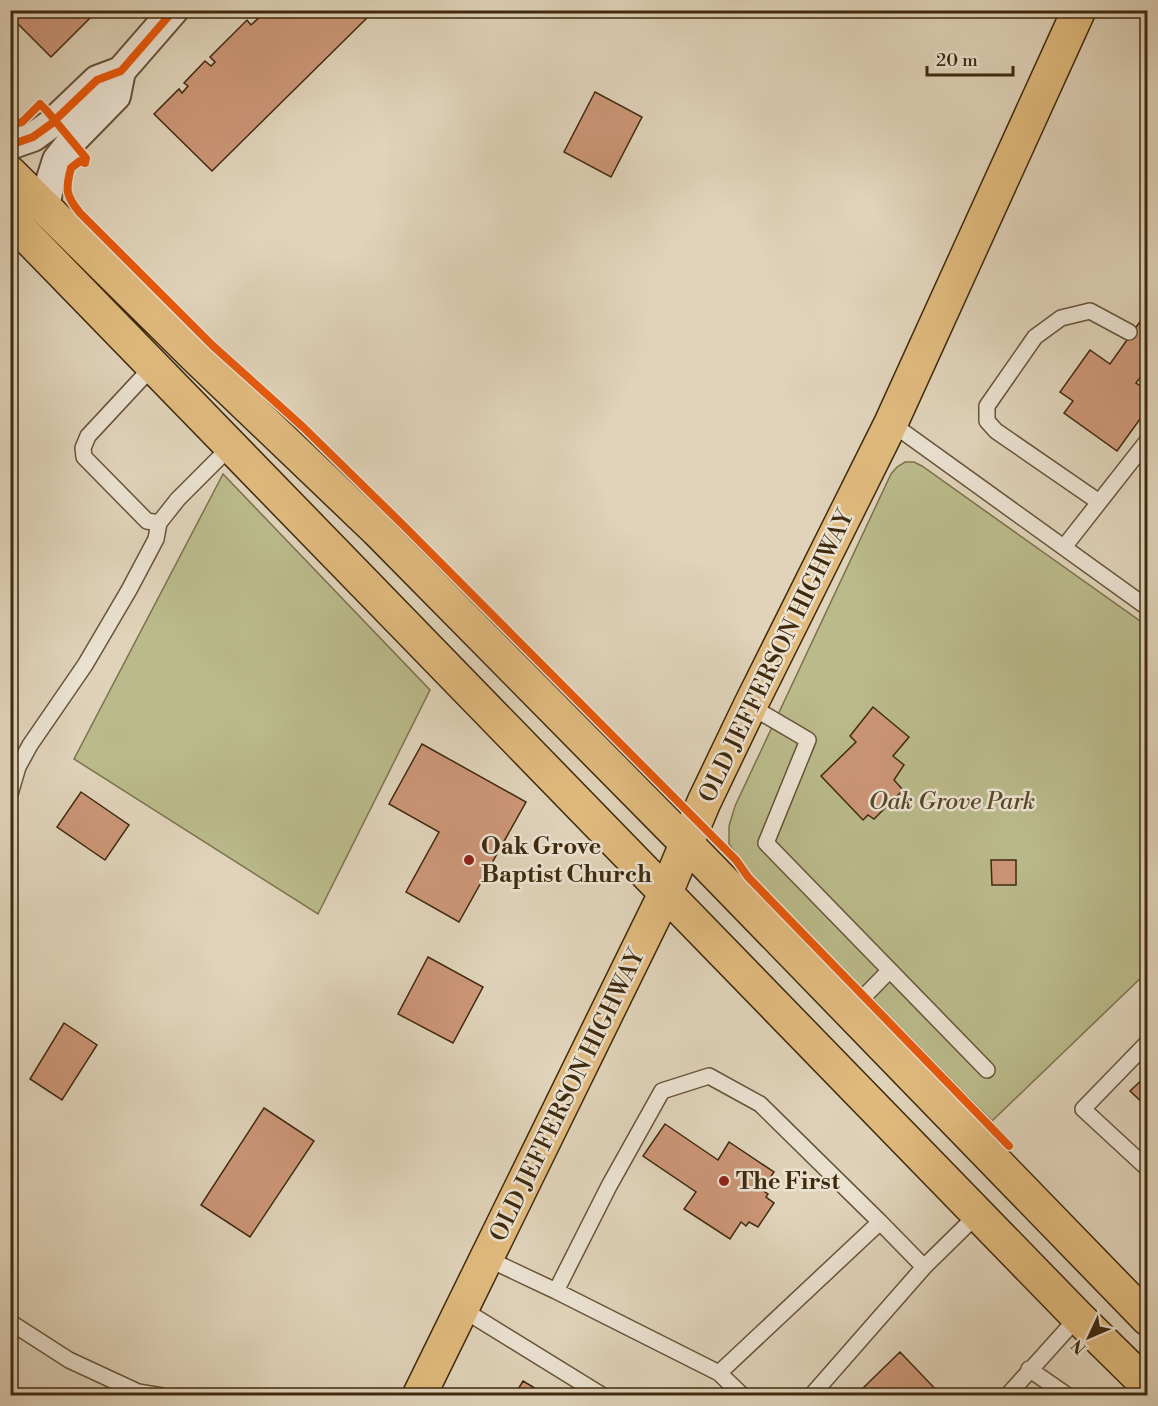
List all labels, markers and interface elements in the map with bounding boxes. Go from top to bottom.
scale bar [927,39,1012,77]
text: 20 m [936,49,978,72]
street label: OLD JEFFERSON HIGHWAY [693,504,862,808]
park label: Oak Grove Park [869,787,1035,817]
place label: Oak Grove Baptist Church [481,832,652,890]
marker: Oak Grove Baptist Church [462,853,476,867]
street label: OLD JEFFERSON HIGHWAY [484,943,653,1247]
place label: The First [736,1167,840,1197]
marker: The First [717,1174,731,1188]
north arrow [1059,1307,1119,1367]
text: N [1067,1335,1091,1358]

